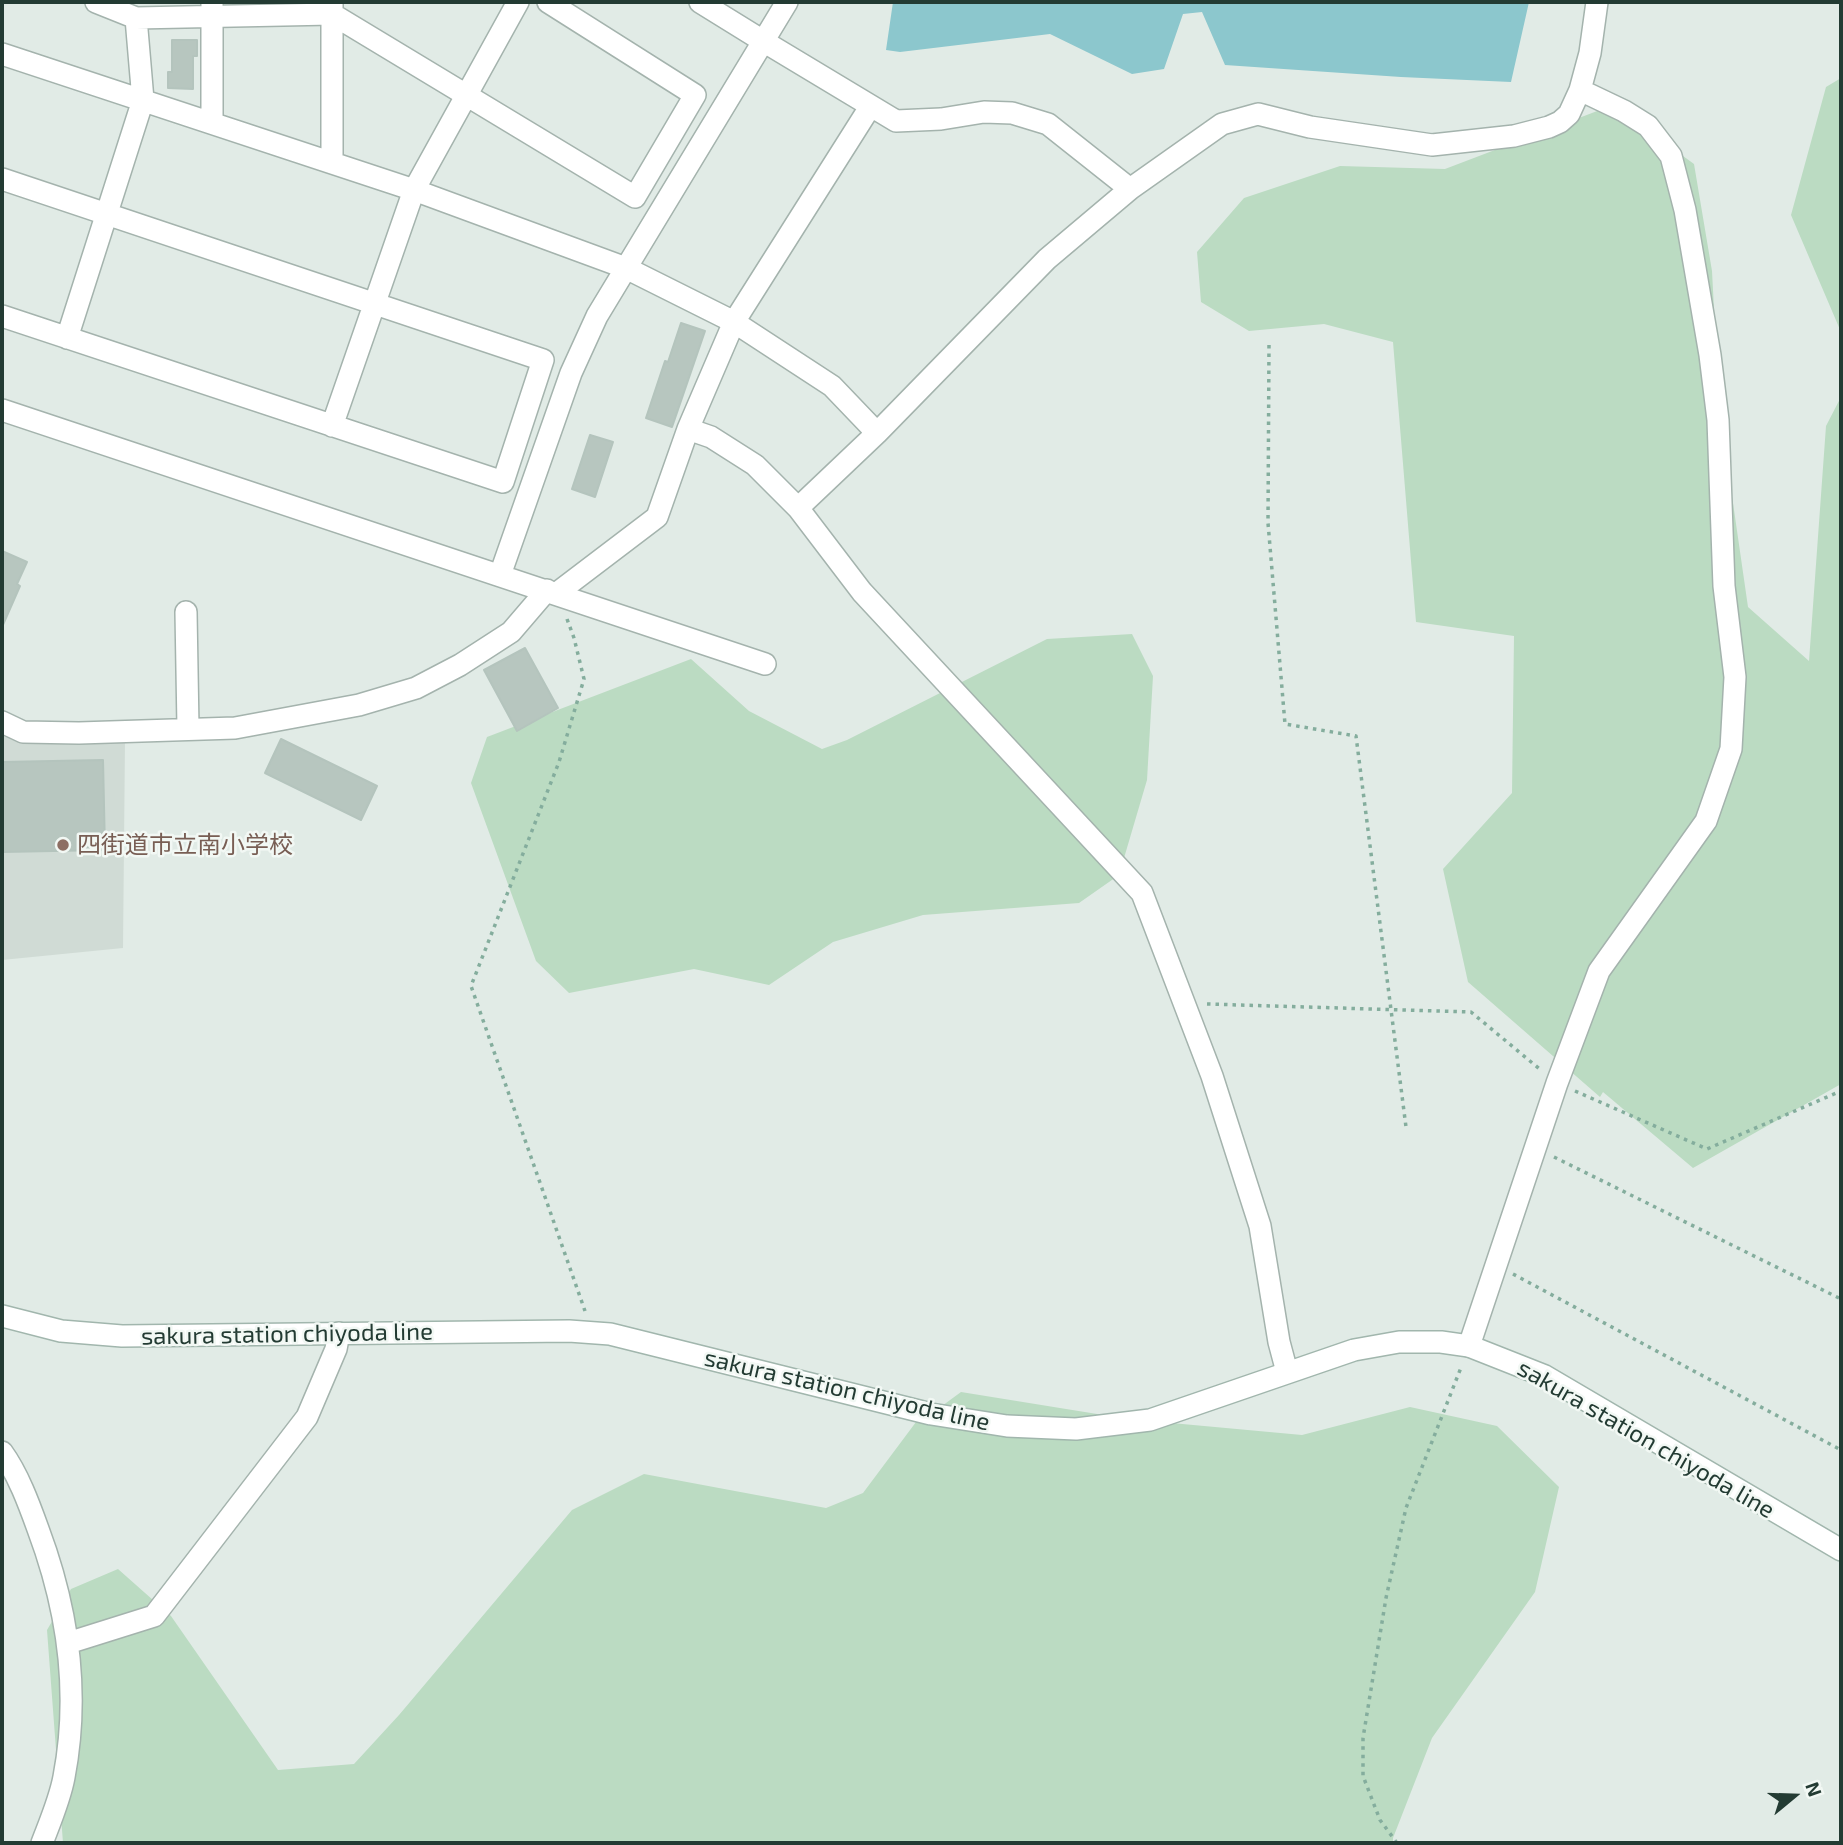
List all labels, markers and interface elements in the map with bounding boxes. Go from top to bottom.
place label: 四街道市立南小学校 [77,831,293,859]
marker: 四街道市立南小学校 [55,837,71,853]
street label: sakura station chiyoda line [141,1317,433,1351]
street label: sakura station chiyoda line [702,1343,992,1437]
street label: sakura station chiyoda line [1512,1354,1780,1524]
north arrow [1759,1761,1829,1831]
text: N [1801,1779,1827,1799]

